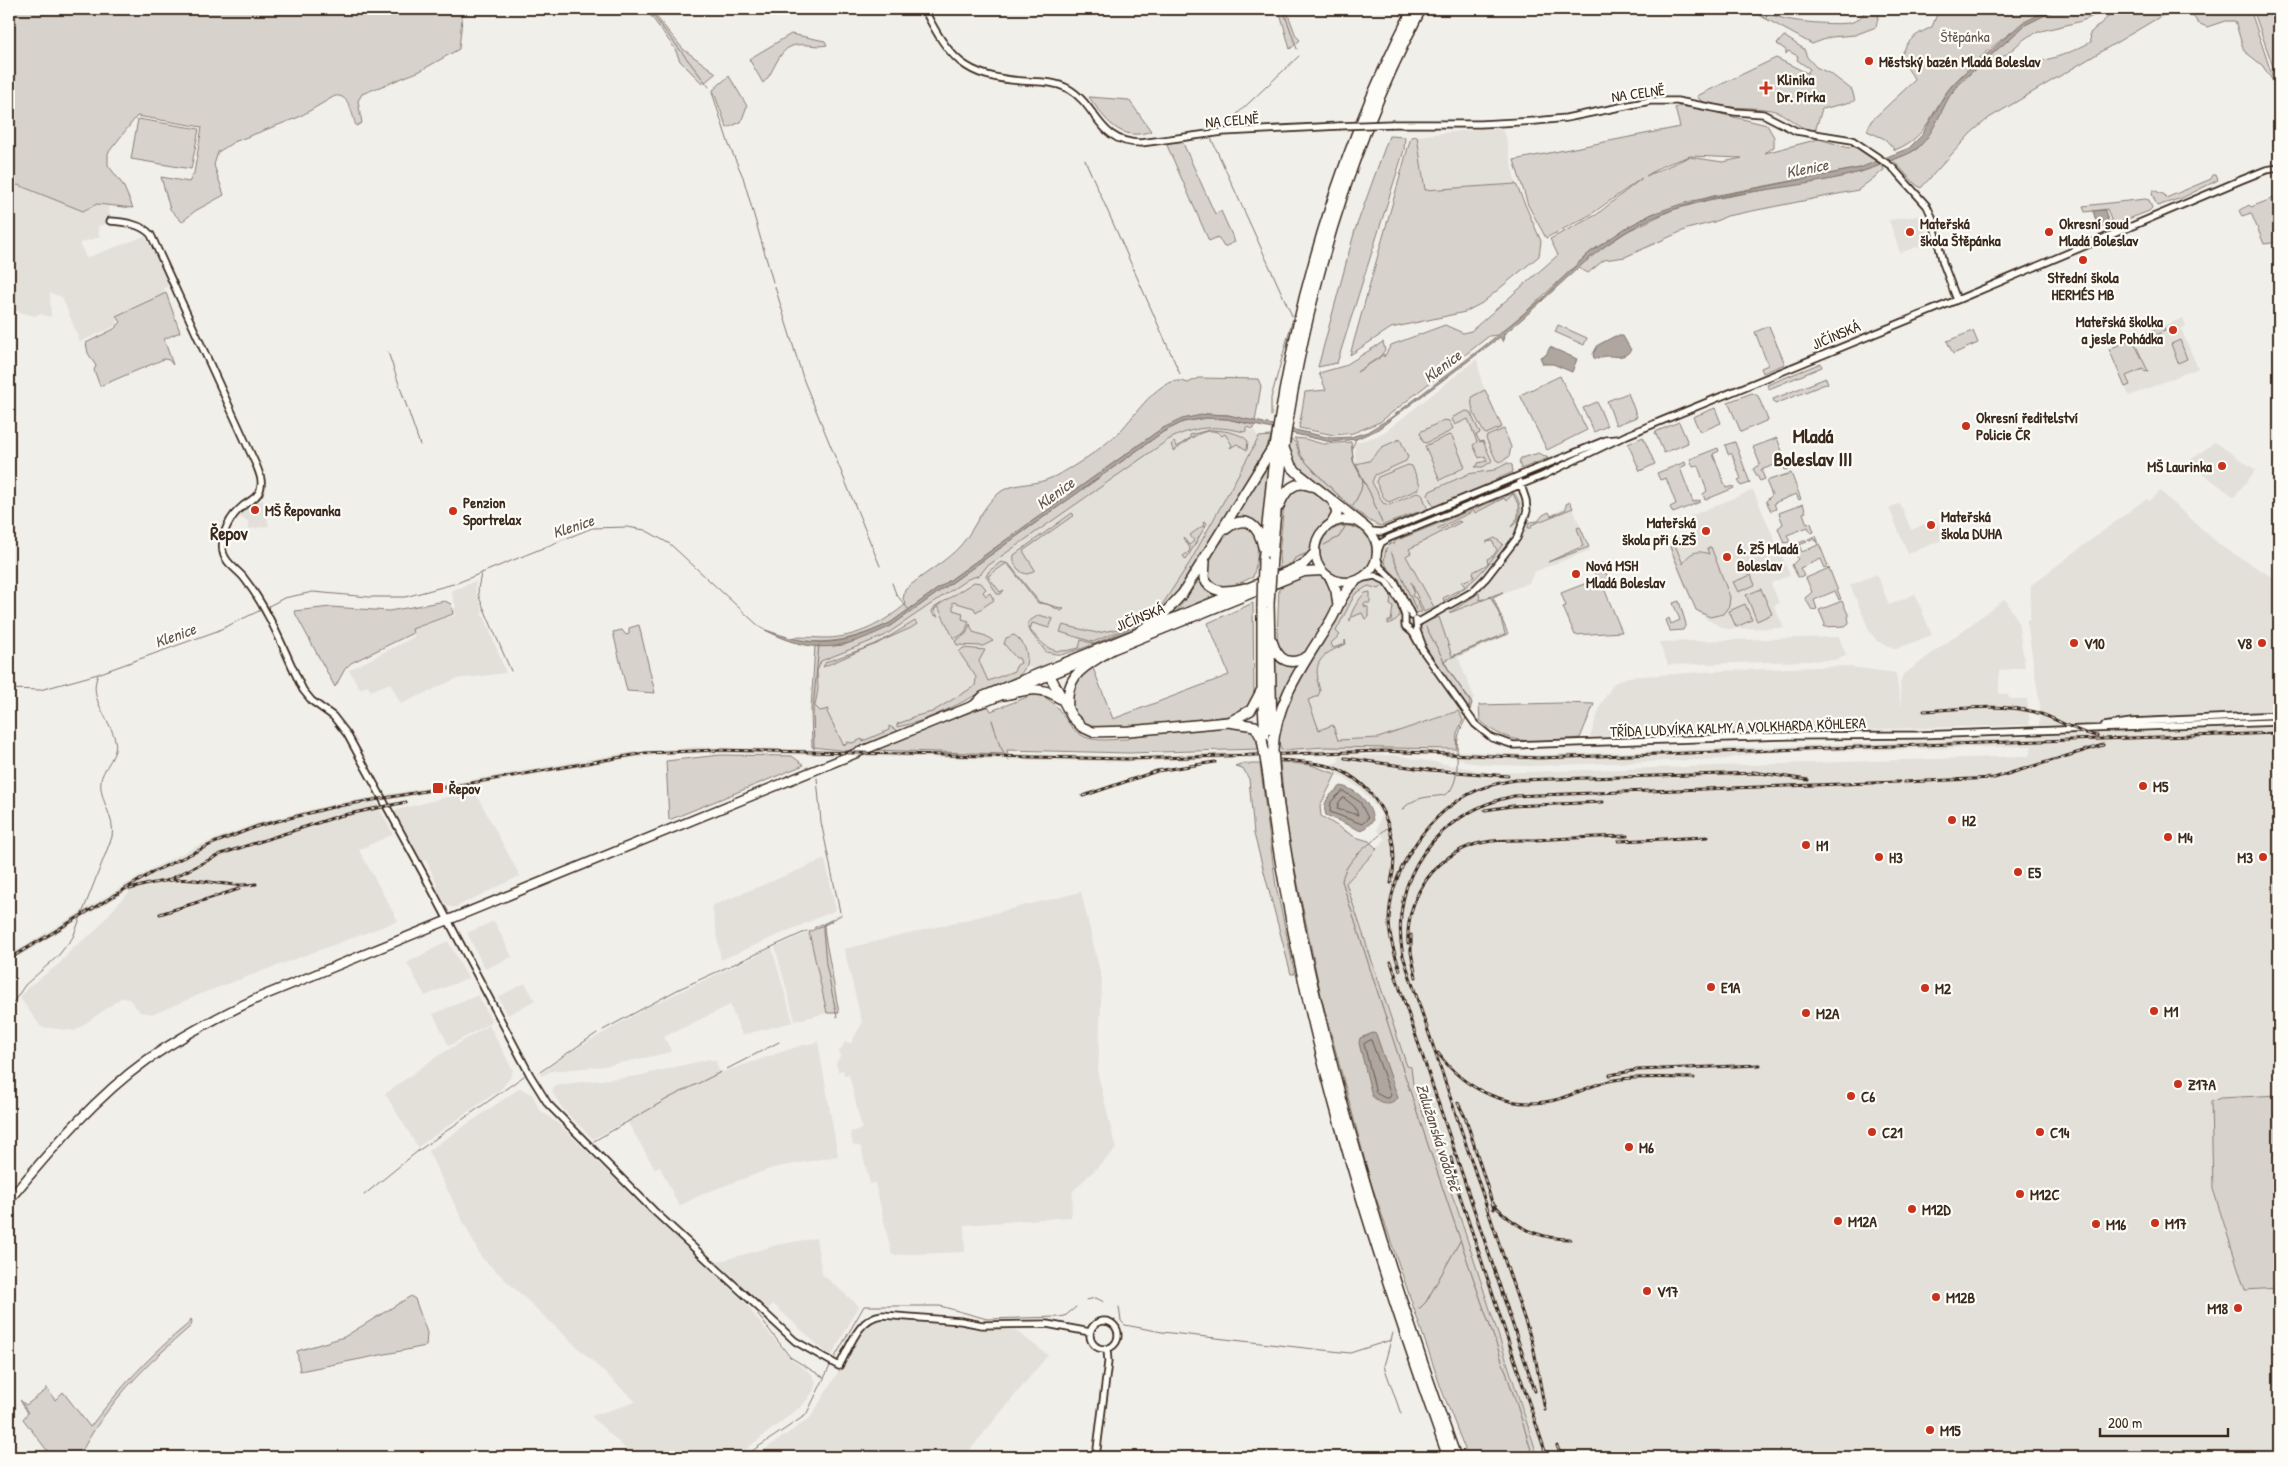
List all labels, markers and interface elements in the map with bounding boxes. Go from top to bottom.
park label: Štěpánka [1940,26,1990,47]
place label: Městský bazén Mladá Boleslav [1879,51,2042,73]
marker: Městský bazén Mladá Boleslav [1863,55,1875,67]
place label: Klinika Dr. Pírka [1777,69,1825,107]
street label: NA CELNĚ [1610,79,1666,107]
marker: Klinika Dr. Pírka [1759,81,1773,95]
street label: NA CELNĚ [1204,107,1260,133]
water label: Klenice [1784,153,1831,183]
place label: Mateřská škola Štěpánka [1920,213,2001,252]
place label: Okresní soud Mladá Boleslav [2059,213,2139,251]
marker: Mateřská škola Štěpánka [1904,226,1916,238]
marker: Okresní soud Mladá Boleslav [2043,226,2055,238]
marker: Střední škola HERMÉS MB [2077,254,2089,266]
place label: Střední škola HERMÉS MB [2047,267,2119,305]
place label: Mateřská školka a jesle Pohádka [2076,311,2163,349]
street label: JIČÍNSKÁ [1808,315,1864,355]
marker: Mateřská školka a jesle Pohádka [2167,324,2179,336]
water label: Klenice [1418,344,1466,388]
place label: Okresní ředitelství Policie ČR [1976,407,2078,445]
marker: Okresní ředitelství Policie ČR [1960,420,1972,432]
district label: Mladá Boleslav III [1773,422,1853,472]
place label: MŠ Laurinka [2147,456,2212,477]
marker: MŠ Laurinka [2216,460,2228,472]
water label: Klenice [1031,471,1079,514]
place label: Penzion Sportrelax [463,492,522,531]
place label: MŠ Řepovanka [265,500,340,522]
marker: MŠ Řepovanka [249,504,261,516]
marker: Penzion Sportrelax [447,505,459,517]
place label: Mateřská škola DUHA [1941,506,2003,544]
water label: Klenice [549,509,597,543]
place label: Mateřská škola při 6.ZŠ [1622,512,1696,551]
marker: Mateřská škola DUHA [1925,519,1937,531]
district label: Řepov [210,521,249,547]
marker: Mateřská škola při 6.ZŠ [1700,525,1712,537]
place label: 6. ZŠ Mladá Boleslav [1737,538,1798,576]
marker: 6. ZŠ Mladá Boleslav [1721,551,1733,563]
place label: Nová MSH Mladá Boleslav [1586,555,1666,593]
marker: Nová MSH Mladá Boleslav [1570,568,1582,580]
street label: JIČÍNSKÁ [1112,597,1168,636]
water label: Klenice [151,617,199,653]
place label: V10 [2084,633,2105,654]
place label: V8 [2237,633,2252,654]
marker: V10 [2068,637,2080,649]
marker: V8 [2256,637,2268,649]
street label: TŘÍDA LUDVÍKA KALMY A VOLKHARDA KÖHLERA [1610,712,1867,742]
place label: M5 [2153,776,2169,797]
place label: Řepov [449,778,481,800]
marker: M5 [2137,780,2149,792]
marker: Řepov [431,781,445,795]
place label: H2 [1962,810,1977,831]
marker: H2 [1946,814,1958,826]
place label: M4 [2178,827,2193,848]
marker: M4 [2162,831,2174,843]
place label: H1 [1816,835,1829,856]
marker: H1 [1800,839,1812,851]
place label: H3 [1889,847,1903,868]
place label: M3 [2237,847,2253,868]
marker: H3 [1873,851,1885,863]
marker: M3 [2257,851,2269,863]
place label: E5 [2028,862,2042,883]
marker: E5 [2012,866,2024,878]
place label: E1A [1721,977,1741,998]
place label: M2 [1935,978,1952,999]
marker: E1A [1705,981,1717,993]
marker: M2 [1919,982,1931,994]
place label: M1 [2164,1001,2179,1022]
place label: M2A [1816,1003,1840,1024]
marker: M1 [2148,1005,2160,1017]
marker: M2A [1800,1007,1812,1019]
place label: Z17A [2188,1074,2216,1095]
marker: Z17A [2172,1078,2184,1090]
water label: Zalužanská vodoteč [1411,1080,1468,1196]
place label: C6 [1861,1086,1875,1107]
marker: C6 [1845,1090,1857,1102]
place label: C21 [1882,1122,1903,1143]
place label: C14 [2050,1122,2070,1143]
marker: C21 [1866,1126,1878,1138]
marker: C14 [2034,1126,2046,1138]
place label: M6 [1639,1137,1654,1158]
marker: M6 [1623,1141,1635,1153]
place label: M12C [2030,1184,2060,1205]
marker: M12C [2014,1188,2026,1200]
place label: M12D [1922,1199,1951,1220]
marker: M12D [1906,1203,1918,1215]
place label: M12A [1848,1211,1877,1232]
place label: M17 [2165,1213,2187,1234]
place label: M16 [2106,1214,2126,1235]
marker: M12A [1832,1215,1844,1227]
marker: M17 [2149,1217,2161,1229]
marker: M16 [2090,1218,2102,1230]
place label: V17 [1657,1281,1679,1302]
marker: V17 [1641,1285,1653,1297]
place label: M12B [1946,1287,1975,1308]
marker: M12B [1930,1291,1942,1303]
place label: M18 [2207,1298,2228,1319]
marker: M18 [2232,1302,2244,1314]
scale bar [2100,1406,2228,1438]
text: 200 m [2108,1412,2142,1433]
place label: M15 [1940,1420,1961,1441]
marker: M15 [1924,1424,1936,1436]

